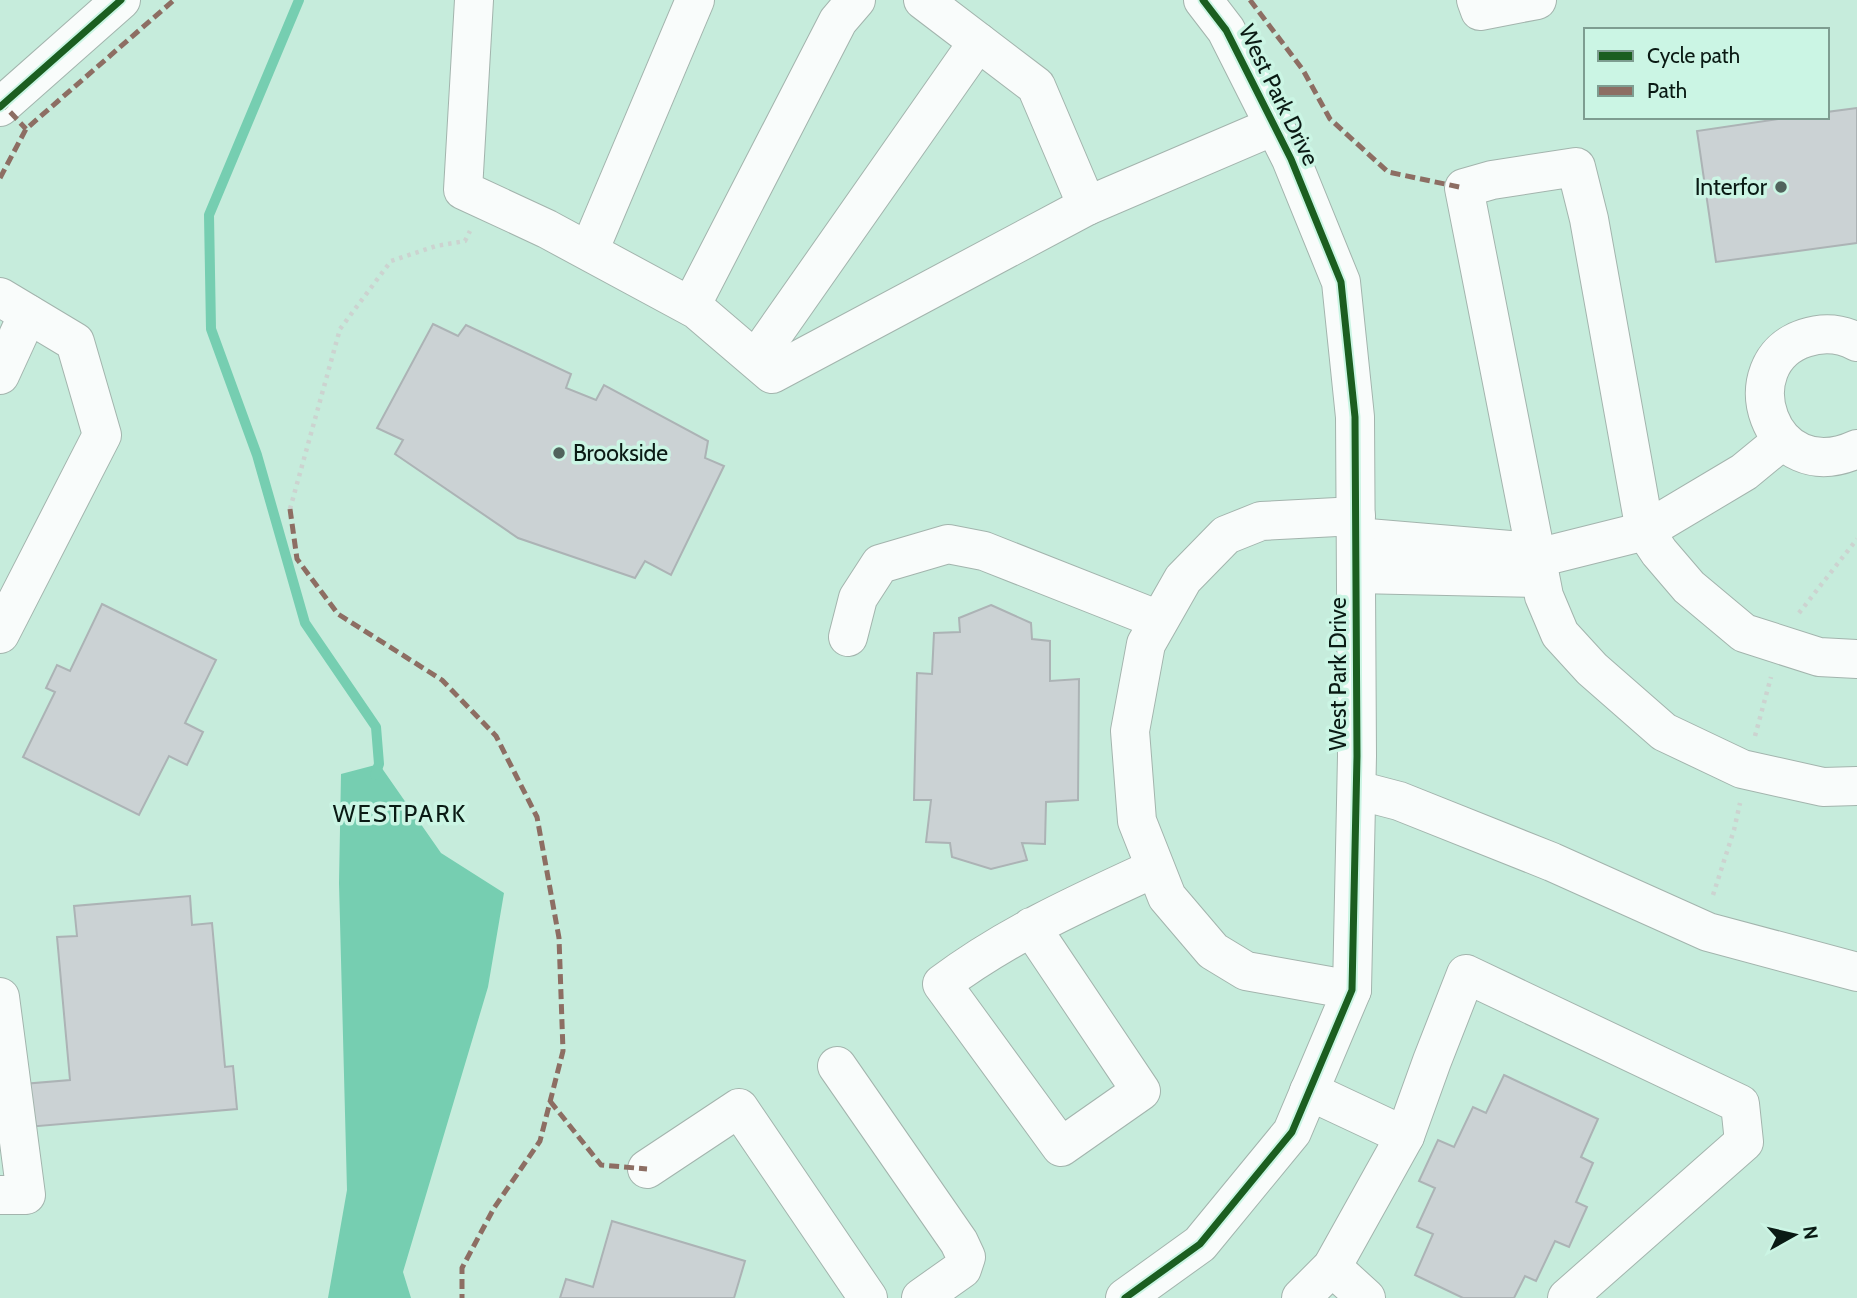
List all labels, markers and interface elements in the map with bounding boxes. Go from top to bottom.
street label: West Park Drive [1233,20,1325,170]
legend [1584,28,1829,119]
text: Cycle path [1647,43,1740,68]
text: Path [1647,78,1687,103]
place label: Interfor [1695,173,1768,201]
marker: Interfor [1773,179,1789,195]
place label: Brookside [573,439,668,467]
marker: Brookside [551,445,567,461]
street label: West Park Drive [1324,597,1352,751]
district label: WESTPARK [333,799,467,828]
north arrow [1759,1200,1829,1270]
text: N [1798,1224,1823,1241]

